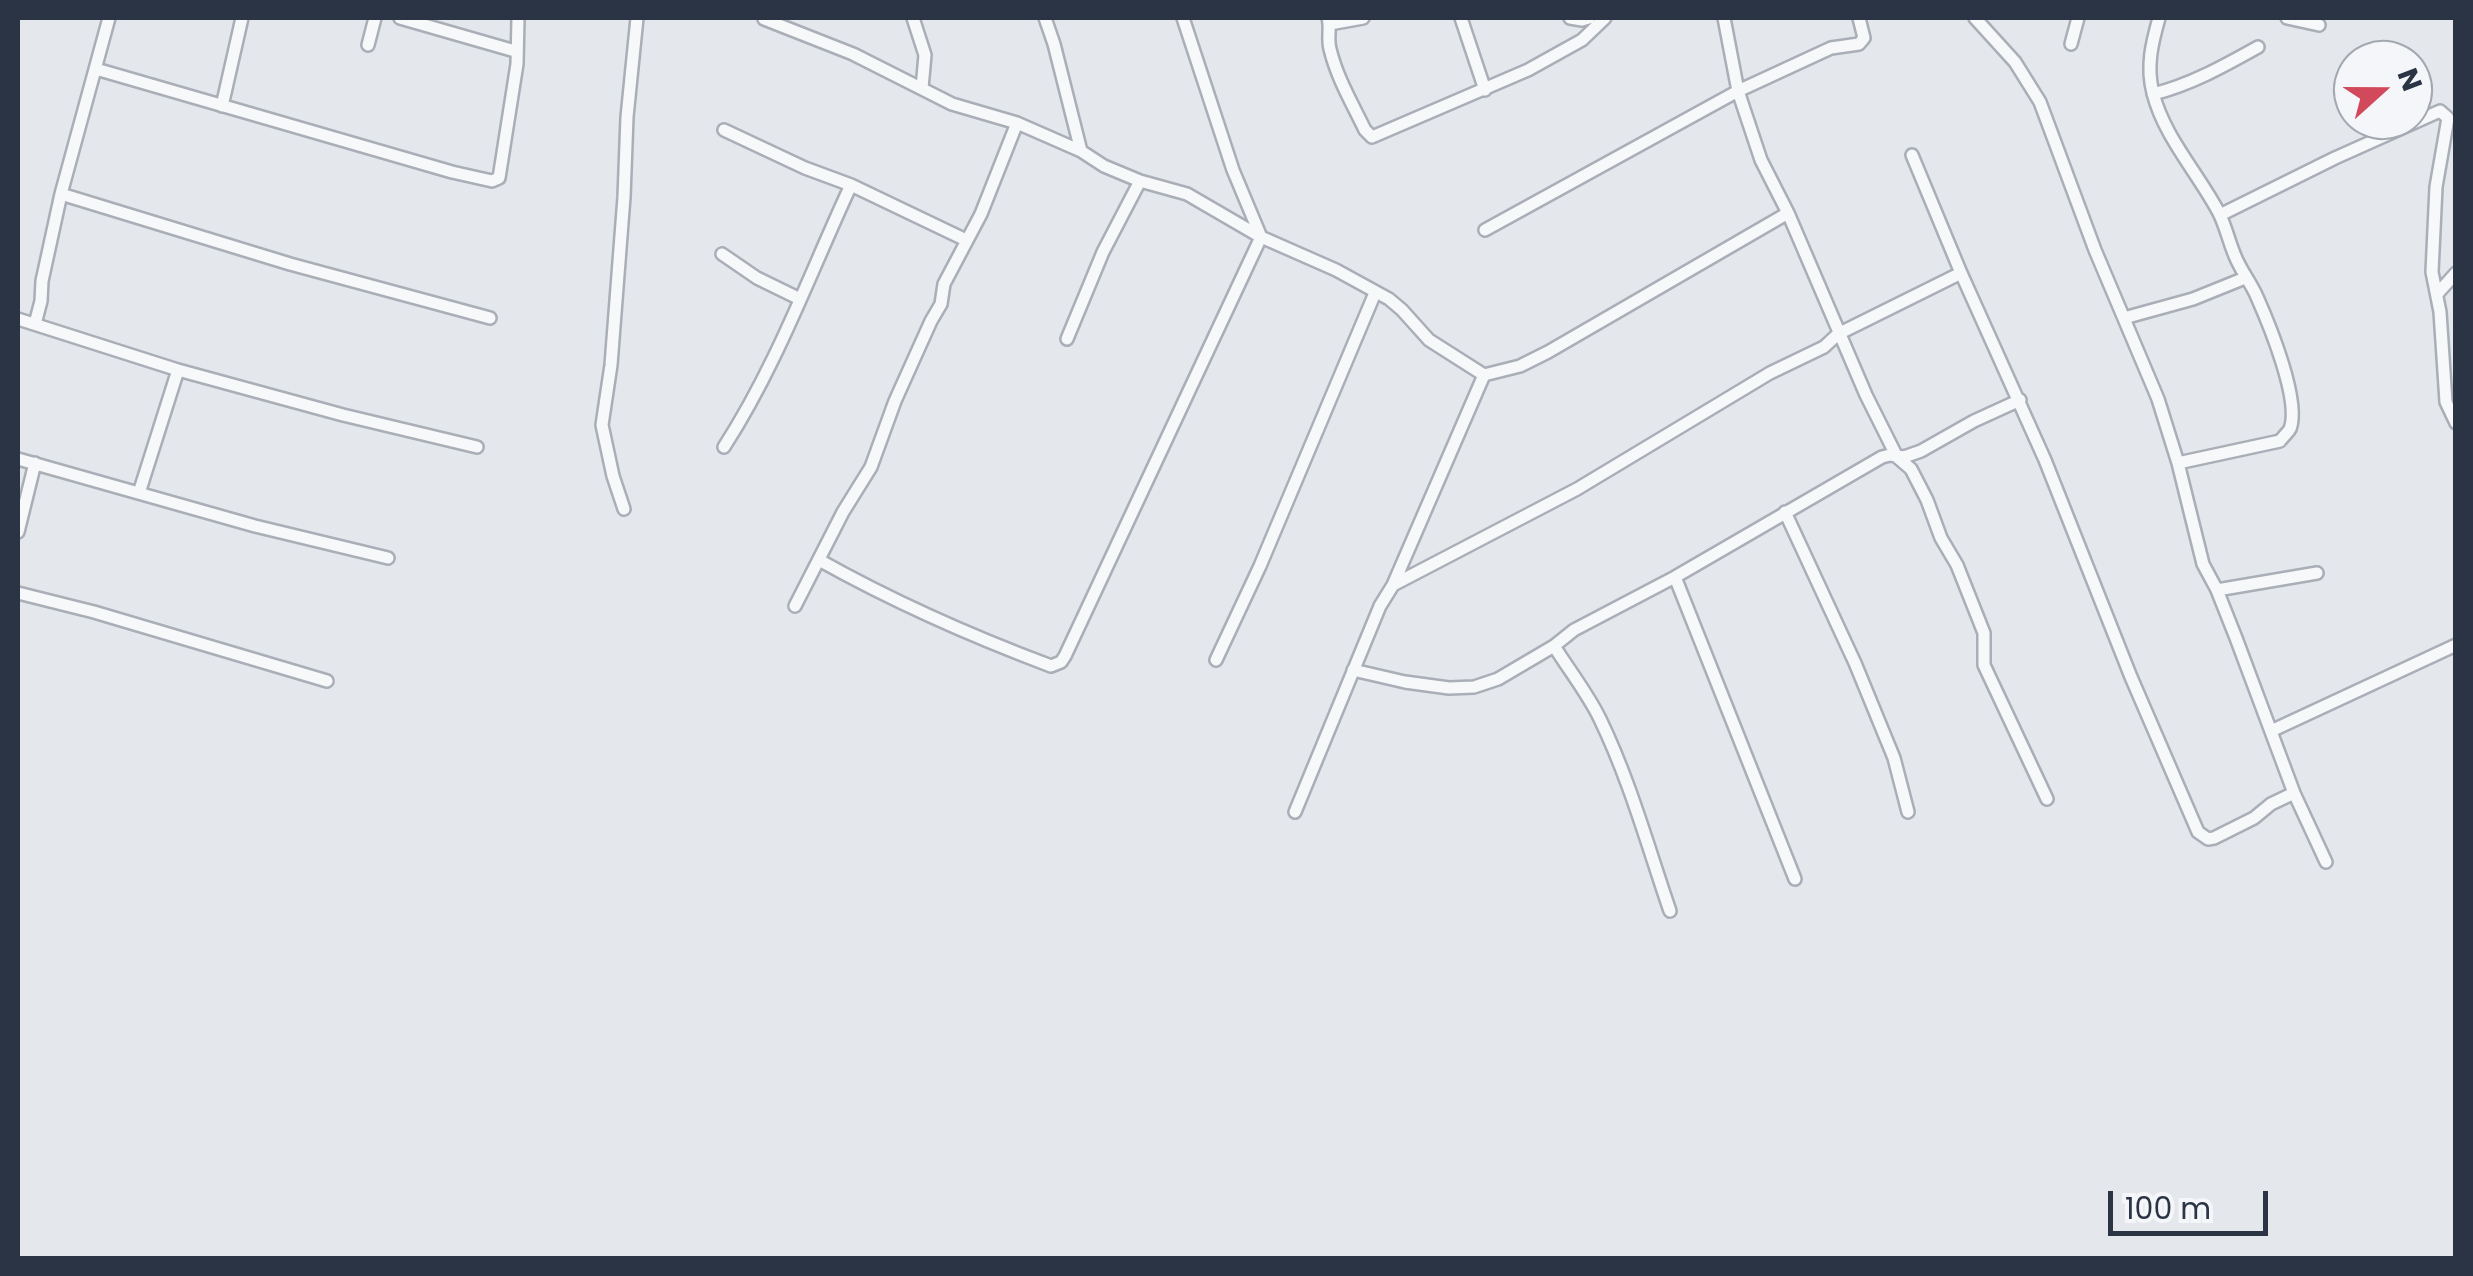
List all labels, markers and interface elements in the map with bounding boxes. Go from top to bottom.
north arrow [2333,40,2433,140]
text: N [2388,63,2432,97]
scale bar [2113,1171,2273,1233]
text: 100 m [2125,1187,2211,1230]

